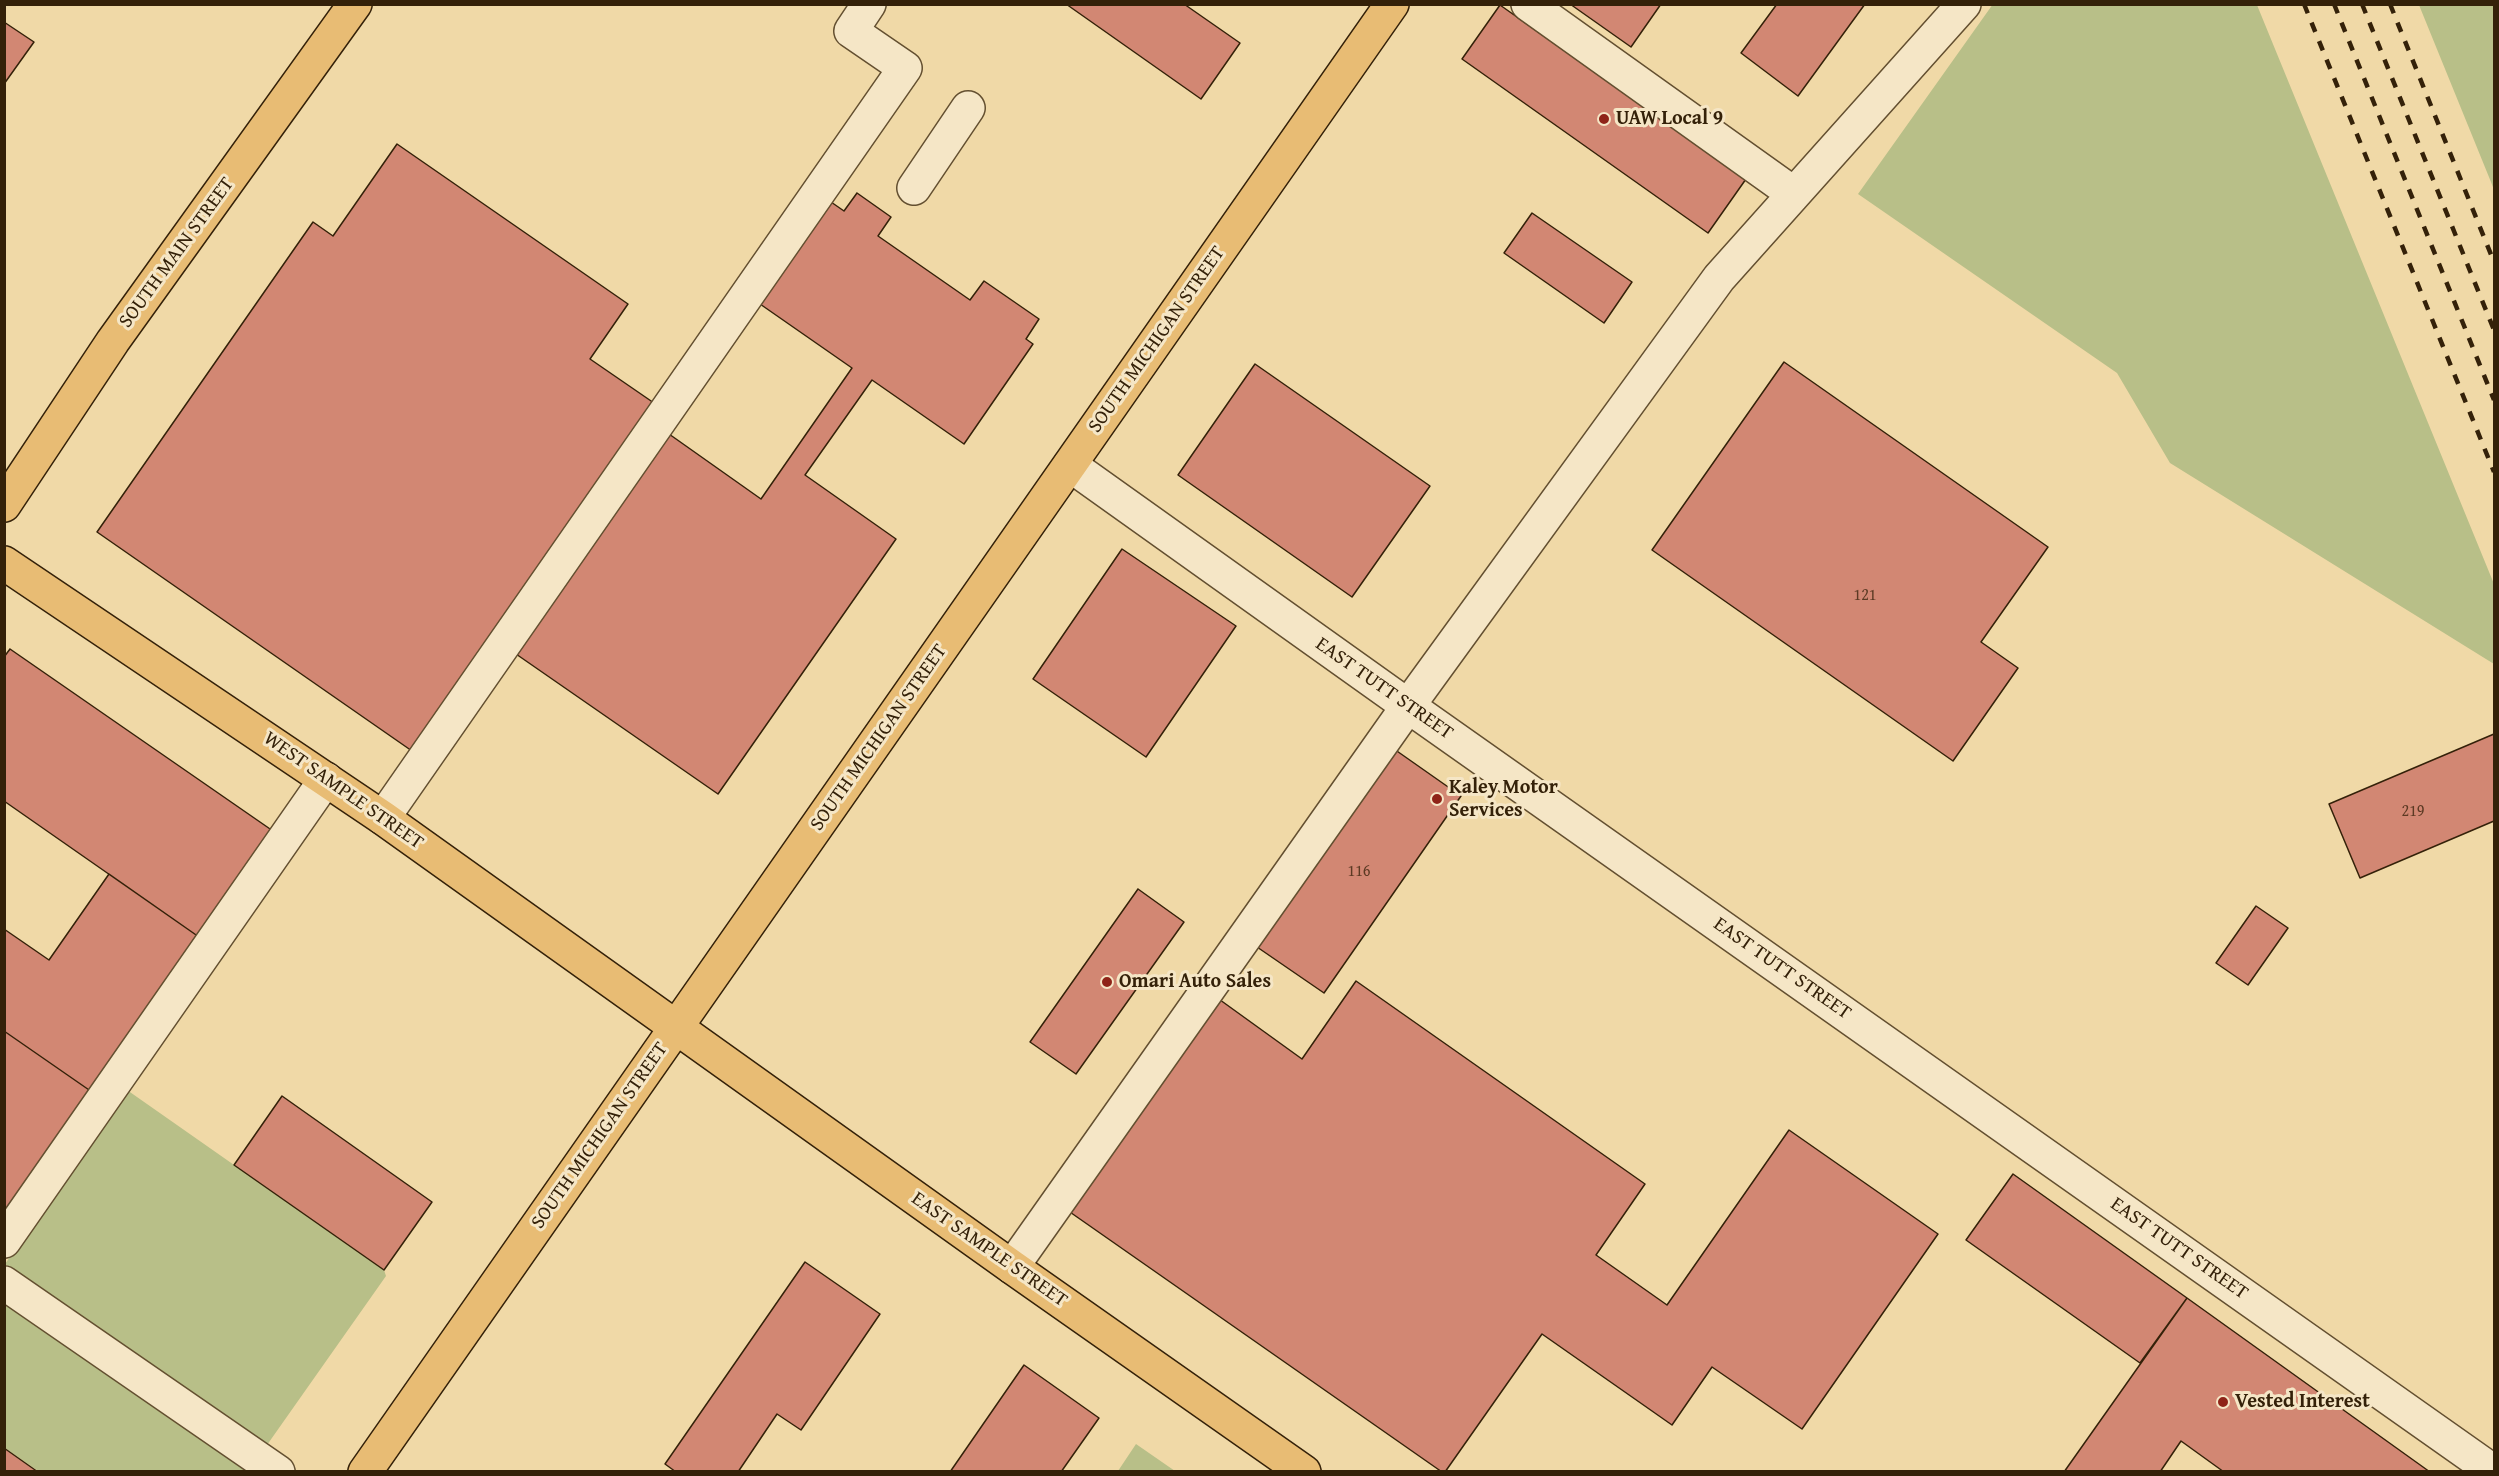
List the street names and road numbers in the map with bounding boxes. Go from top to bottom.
street label: SOUTH MAIN STREET [114,173,240,333]
street label: SOUTH MICHIGAN STREET [1083,242,1231,438]
street label: EAST TUTT STREET [1310,632,1458,746]
street label: SOUTH MICHIGAN STREET [805,640,953,836]
street label: WEST SAMPLE STREET [258,727,428,855]
street label: EAST TUTT STREET [1708,912,1856,1026]
street label: SOUTH MICHIGAN STREET [526,1038,674,1234]
street label: EAST SAMPLE STREET [906,1187,1072,1313]
street label: EAST TUTT STREET [2105,1192,2253,1306]

